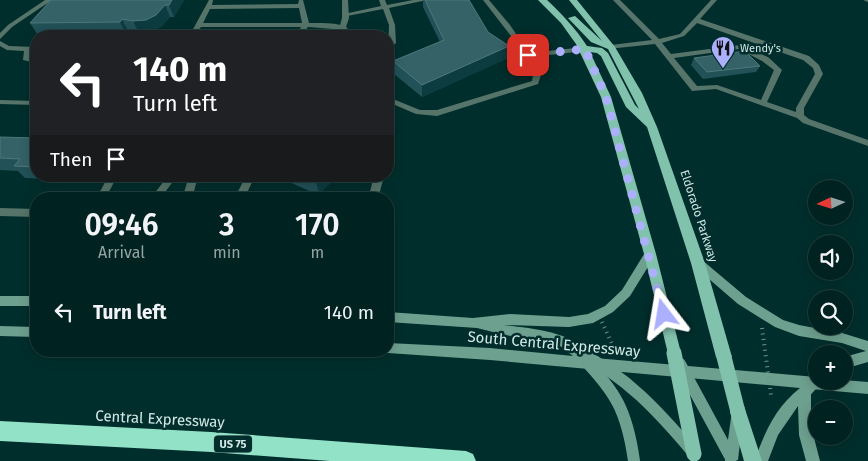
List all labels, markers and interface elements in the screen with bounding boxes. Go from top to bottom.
pin [507,34,549,76]
restaurant icon: Wendy's [710,35,736,69]
icon: arrive [514,41,542,69]
place label: Wendy's [740,42,781,55]
text: 140 m [133,48,227,90]
icon: left [50,50,115,115]
text: Turn left [133,90,217,117]
icon: arrive [102,145,130,173]
text: Then [50,148,92,171]
street label: Eldorado Parkway [677,168,721,264]
north arrow [808,180,852,225]
map controls [808,180,853,445]
text: 09:46 [84,207,159,243]
text: 3 [219,207,234,243]
text: 170 [295,207,340,243]
button: sound [808,235,853,280]
text: Arrival [98,243,145,262]
text: min [213,243,241,262]
text: m [310,243,324,262]
position arrow [637,287,689,339]
button: search [808,290,853,335]
icon: left [50,298,78,326]
text: Turn left [93,301,167,324]
text: 140 m [324,301,374,324]
street label: South Central Expressway [467,327,642,361]
button: + [808,345,853,390]
button: − [808,400,853,445]
street label: Central Expressway [95,407,226,431]
road number: US 75 [214,436,252,452]

